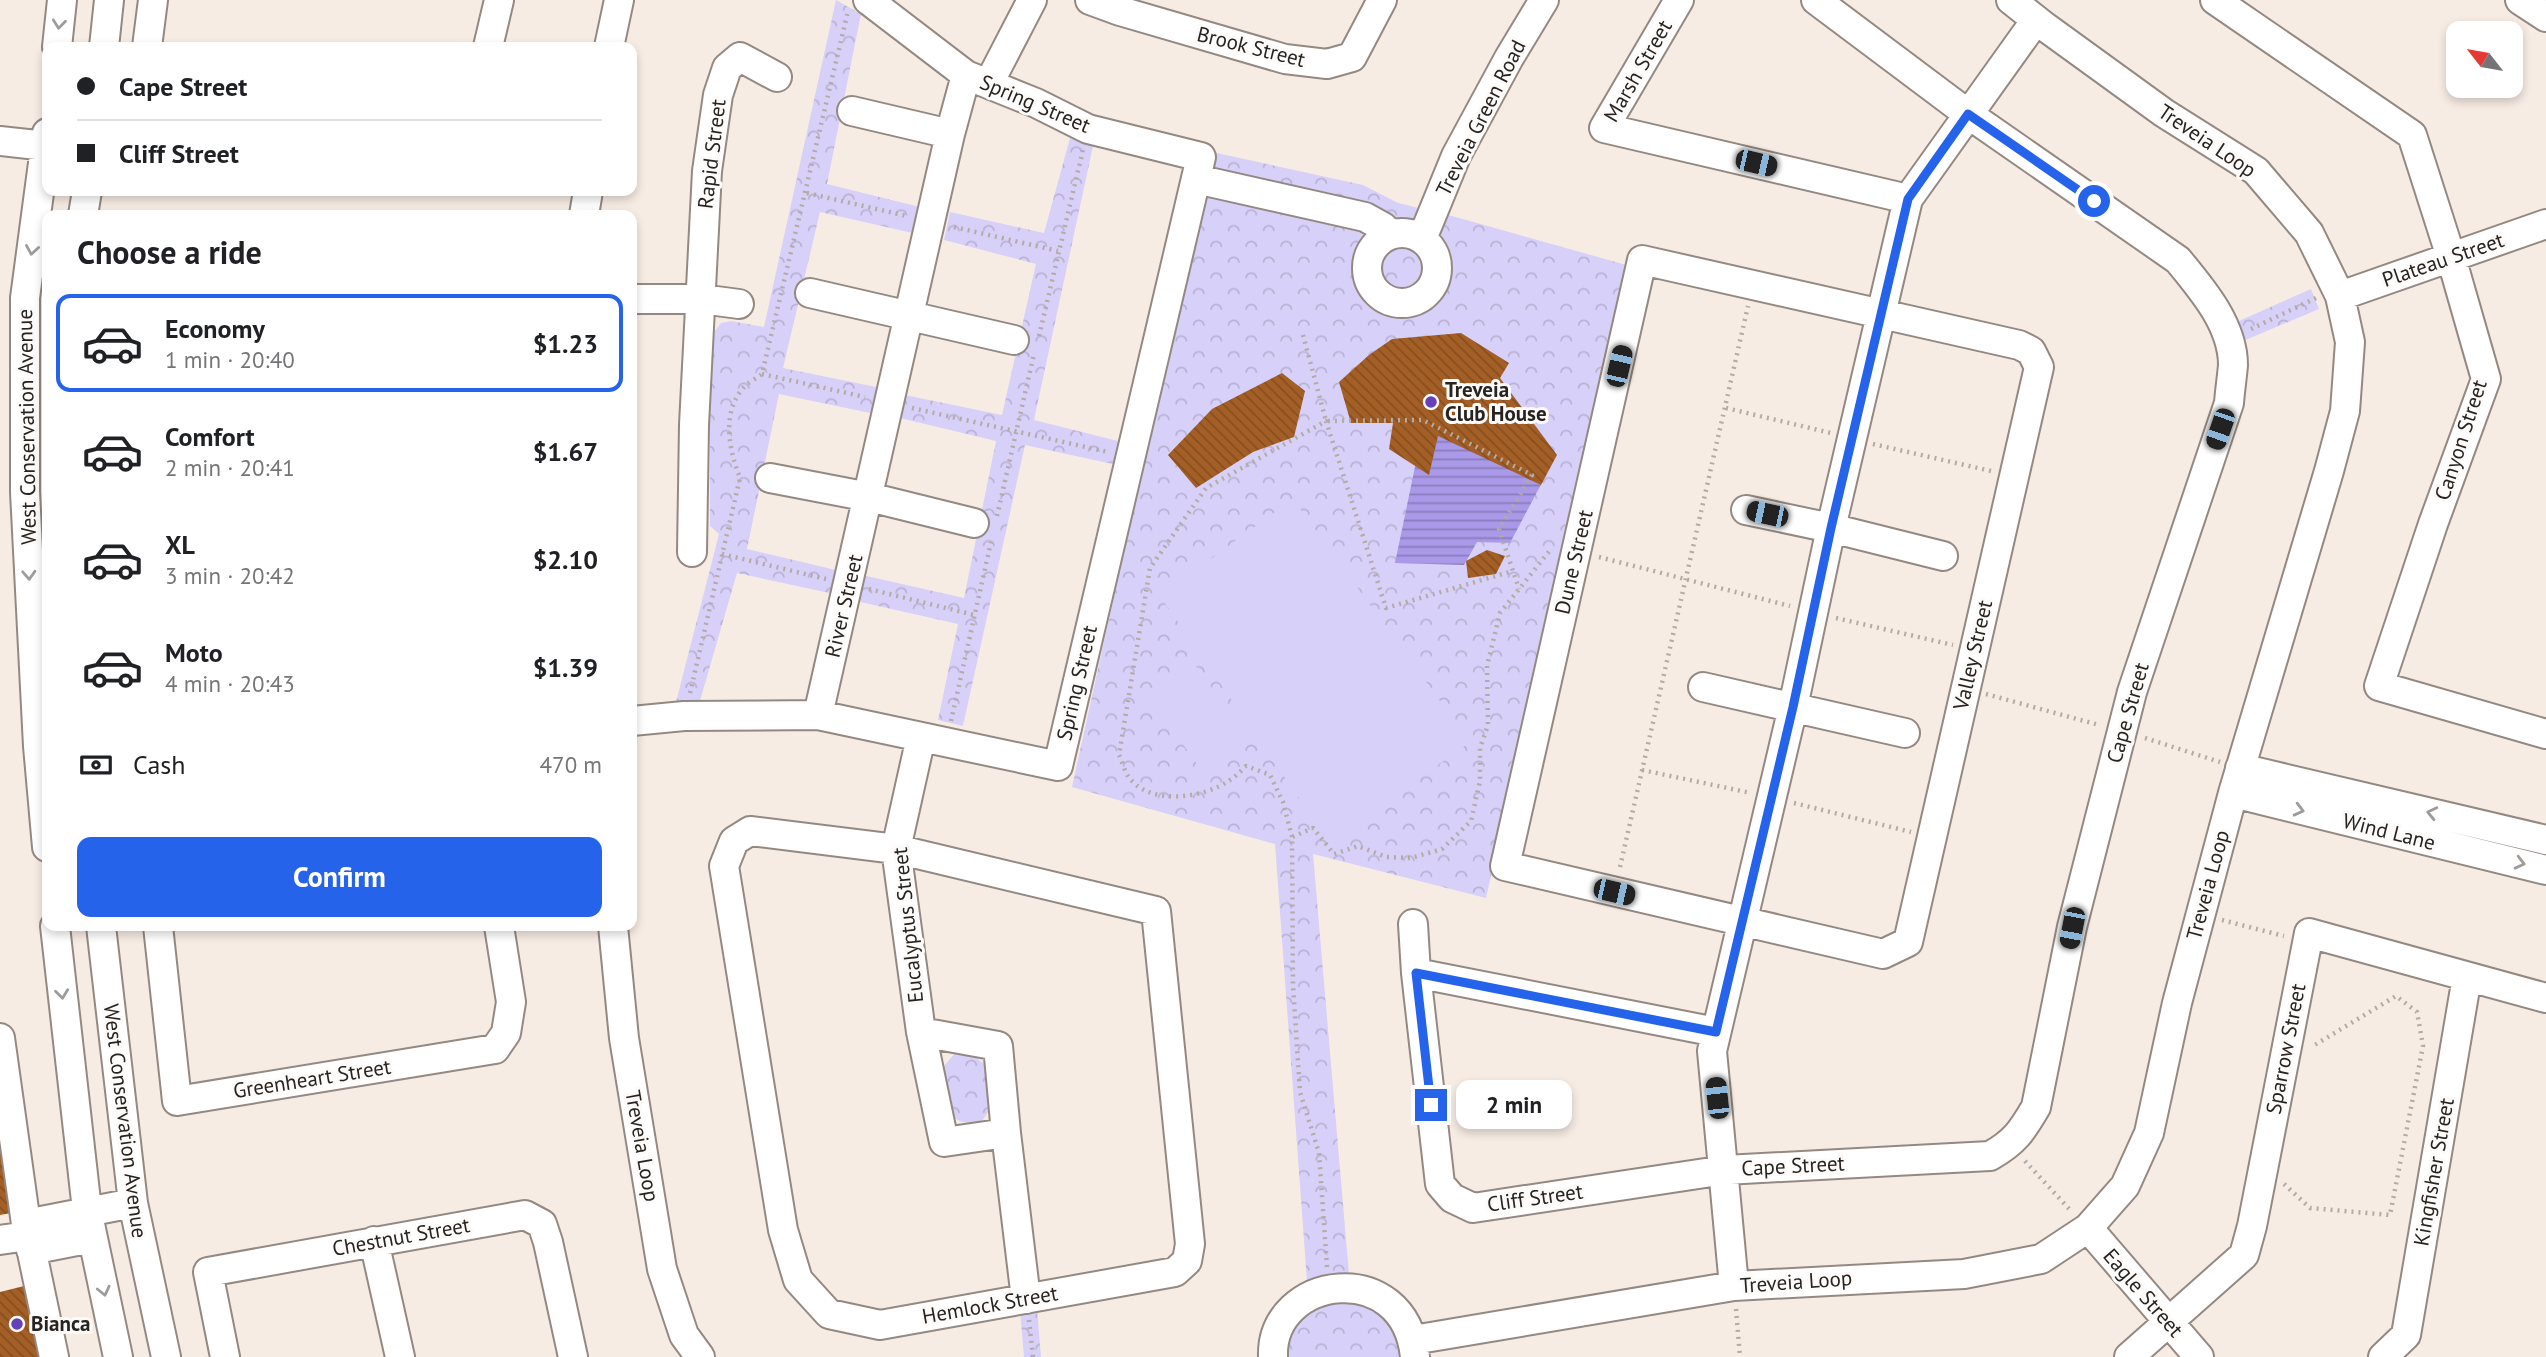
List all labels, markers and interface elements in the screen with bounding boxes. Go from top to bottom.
street label: Marsh Street [1597,15,1678,127]
one-way arrow [52,18,67,29]
street label: Brook Street [1194,20,1308,73]
north arrow [2446,21,2524,98]
map controls [2446,21,2523,98]
street label: Treveia Green Road [1430,35,1532,200]
street label: Spring Street [976,68,1094,139]
text: Cape Street [119,70,247,103]
street label: Rapid Street [691,98,732,210]
street label: Treveia Loop [2153,98,2261,183]
text: Cliff Street [119,137,239,170]
car [1734,148,1779,178]
route start [2078,185,2110,217]
street label: Plateau Street [2378,226,2507,293]
text: Choose a ride [77,231,262,273]
one-way arrow [25,244,40,256]
street label: West Conservation Avenue [11,309,42,545]
icon: car [81,312,144,375]
text: Economy [165,312,265,345]
text: $1.23 [533,327,598,360]
car [1605,343,1634,389]
text: 1 min · 20:40 [165,345,295,374]
place label: Treveia Club House [1445,376,1547,427]
street label: Canyon Street [2428,376,2493,503]
marker: Treveia Club House [1423,394,1439,410]
car [2204,406,2237,452]
icon: car [81,420,144,483]
text: Comfort [165,420,255,453]
text: $1.67 [533,435,598,468]
text: 2 min · 20:41 [165,453,295,482]
car [1745,499,1790,529]
street label: Dune Street [1548,507,1599,617]
icon: car [81,528,144,591]
text: XL [165,528,195,561]
text: $2.10 [533,543,598,576]
street label: River Street [819,552,868,660]
text: 3 min · 20:42 [165,561,295,590]
one-way arrow [22,569,37,580]
street label: Valley Street [1947,597,1998,713]
street label: Spring Street [1050,623,1103,743]
icon: car [81,636,144,699]
text: Moto [165,636,223,669]
text: $1.39 [533,651,598,684]
street label: Cape Street [2100,659,2155,766]
text: 4 min · 20:43 [165,669,295,698]
icon: cash [77,746,115,784]
text: Cash [133,748,185,781]
text: 470 m [540,750,602,779]
one-way arrow [2293,801,2305,816]
street label: Wind Lane [2340,807,2438,856]
one-way arrow [2426,807,2438,821]
street label: Treveia Loop [2180,827,2235,943]
button: Confirm [77,837,602,917]
street label: Eucalyptus Street [886,846,929,1004]
one-way arrow [2514,855,2526,869]
car [1592,877,1637,907]
car [2058,905,2087,951]
street label: Sparrow Street [2260,981,2311,1116]
one-way arrow [54,988,69,999]
street label: West Conservation Avenue [98,1002,153,1240]
street label: Greenheart Street [231,1053,393,1104]
car [1705,1076,1730,1120]
callout: 2 min [1456,1080,1571,1130]
street label: Treveia Loop [619,1088,666,1204]
route end [1415,1089,1447,1121]
text: 2 min [1486,1090,1542,1119]
street label: Kingfisher Street [2407,1096,2460,1248]
street label: Cape Street [1741,1149,1845,1182]
street label: Cliff Street [1485,1177,1585,1218]
street label: Chestnut Street [330,1211,472,1262]
street label: Eagle Street [2097,1243,2189,1343]
street label: Treveia Loop [1739,1264,1853,1299]
street label: Hemlock Street [920,1279,1060,1330]
one-way arrow [95,1285,110,1297]
place label: Bianca [31,1310,90,1337]
marker: Bianca [9,1316,25,1332]

